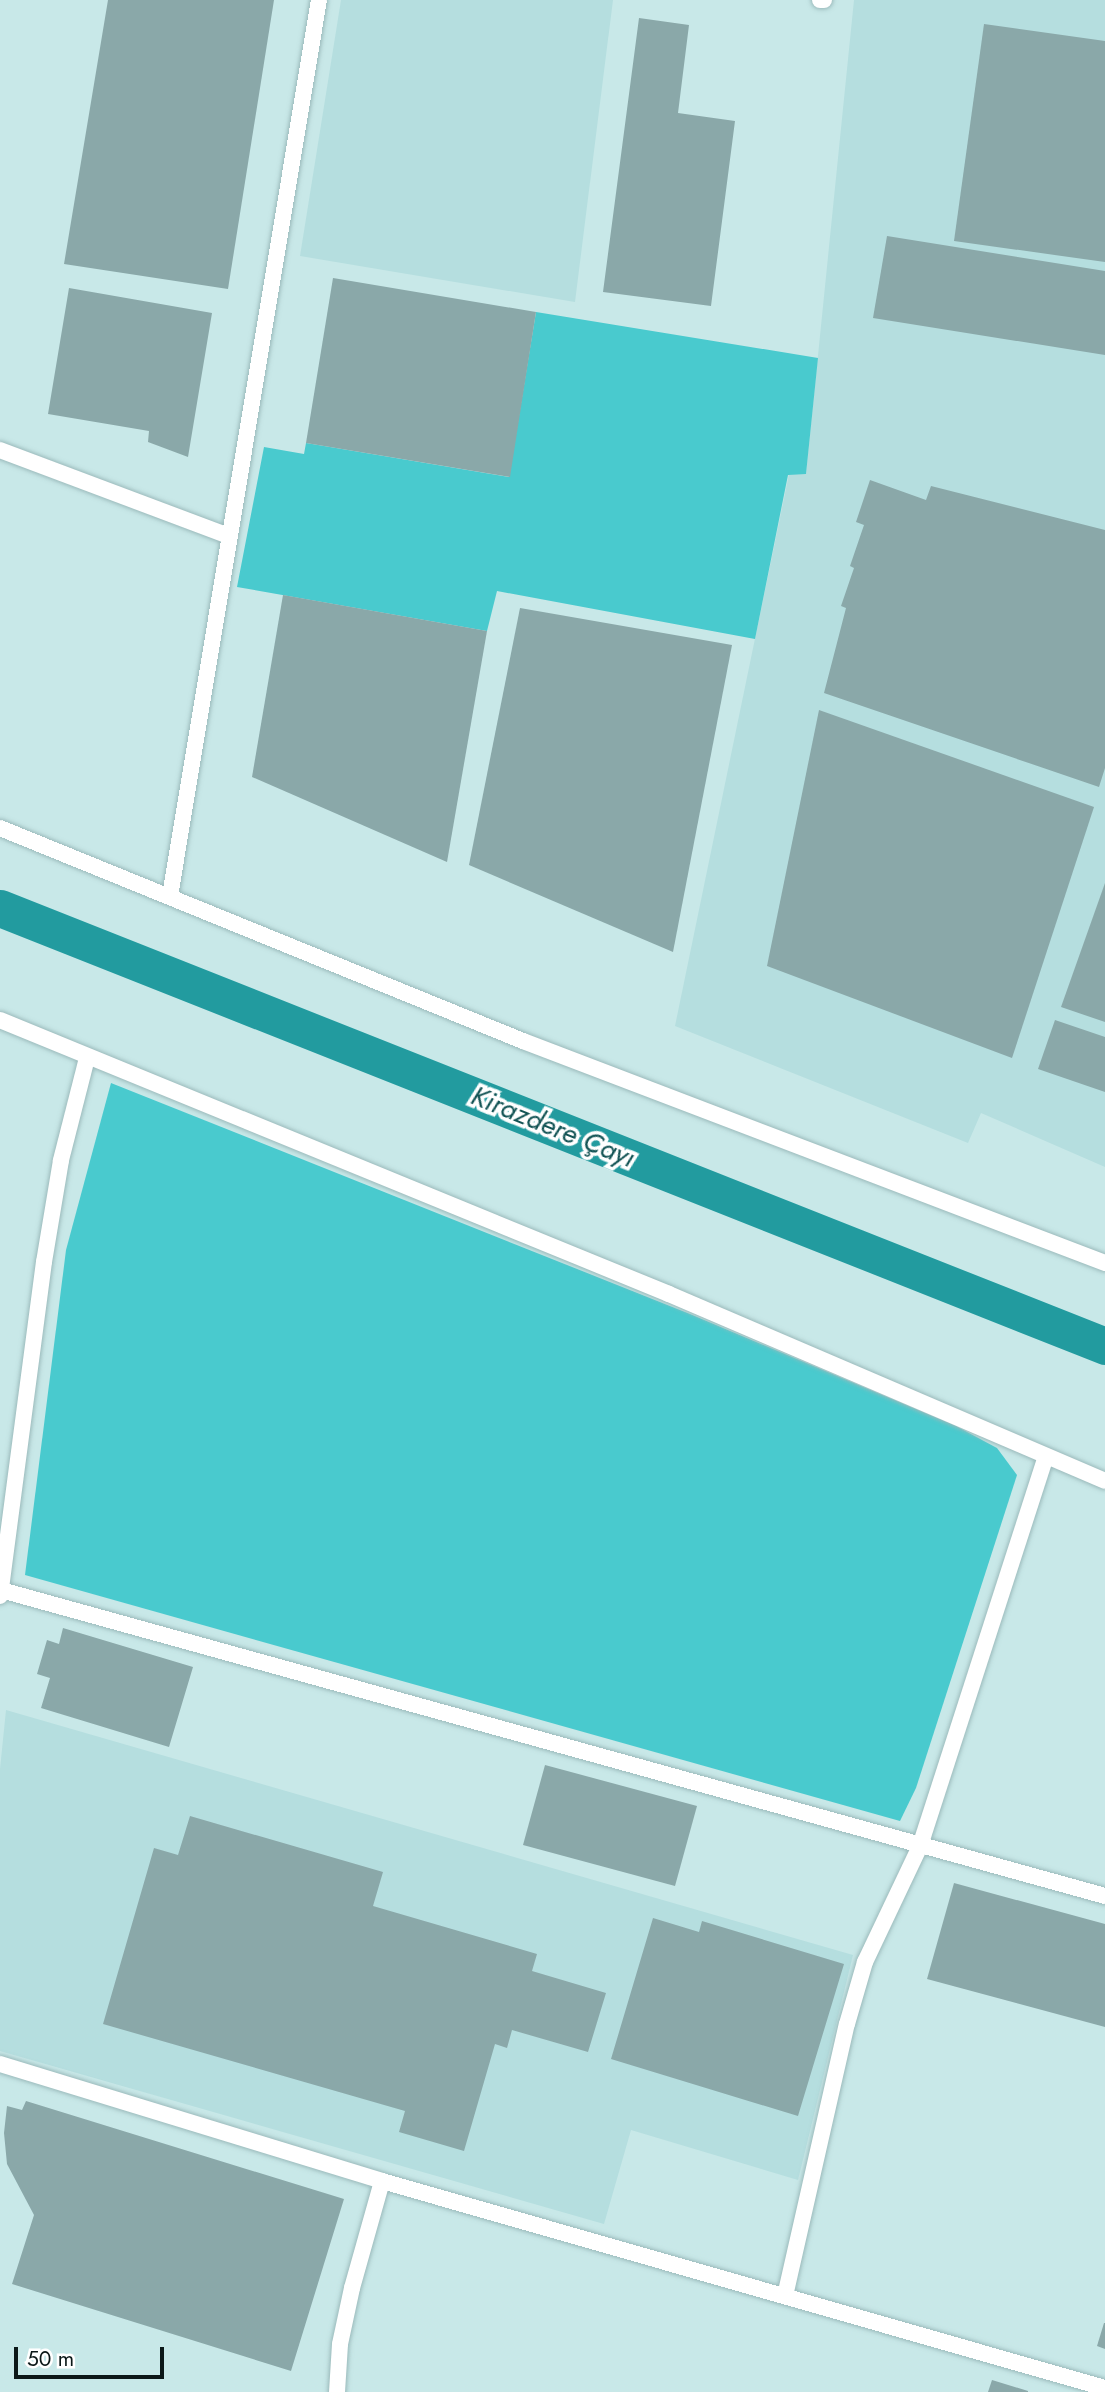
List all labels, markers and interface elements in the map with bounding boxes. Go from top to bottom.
water label: Kirazdere Çayı [466,1079,640,1175]
scale bar [18,2332,168,2376]
text: 50 m [27,2344,74,2374]

